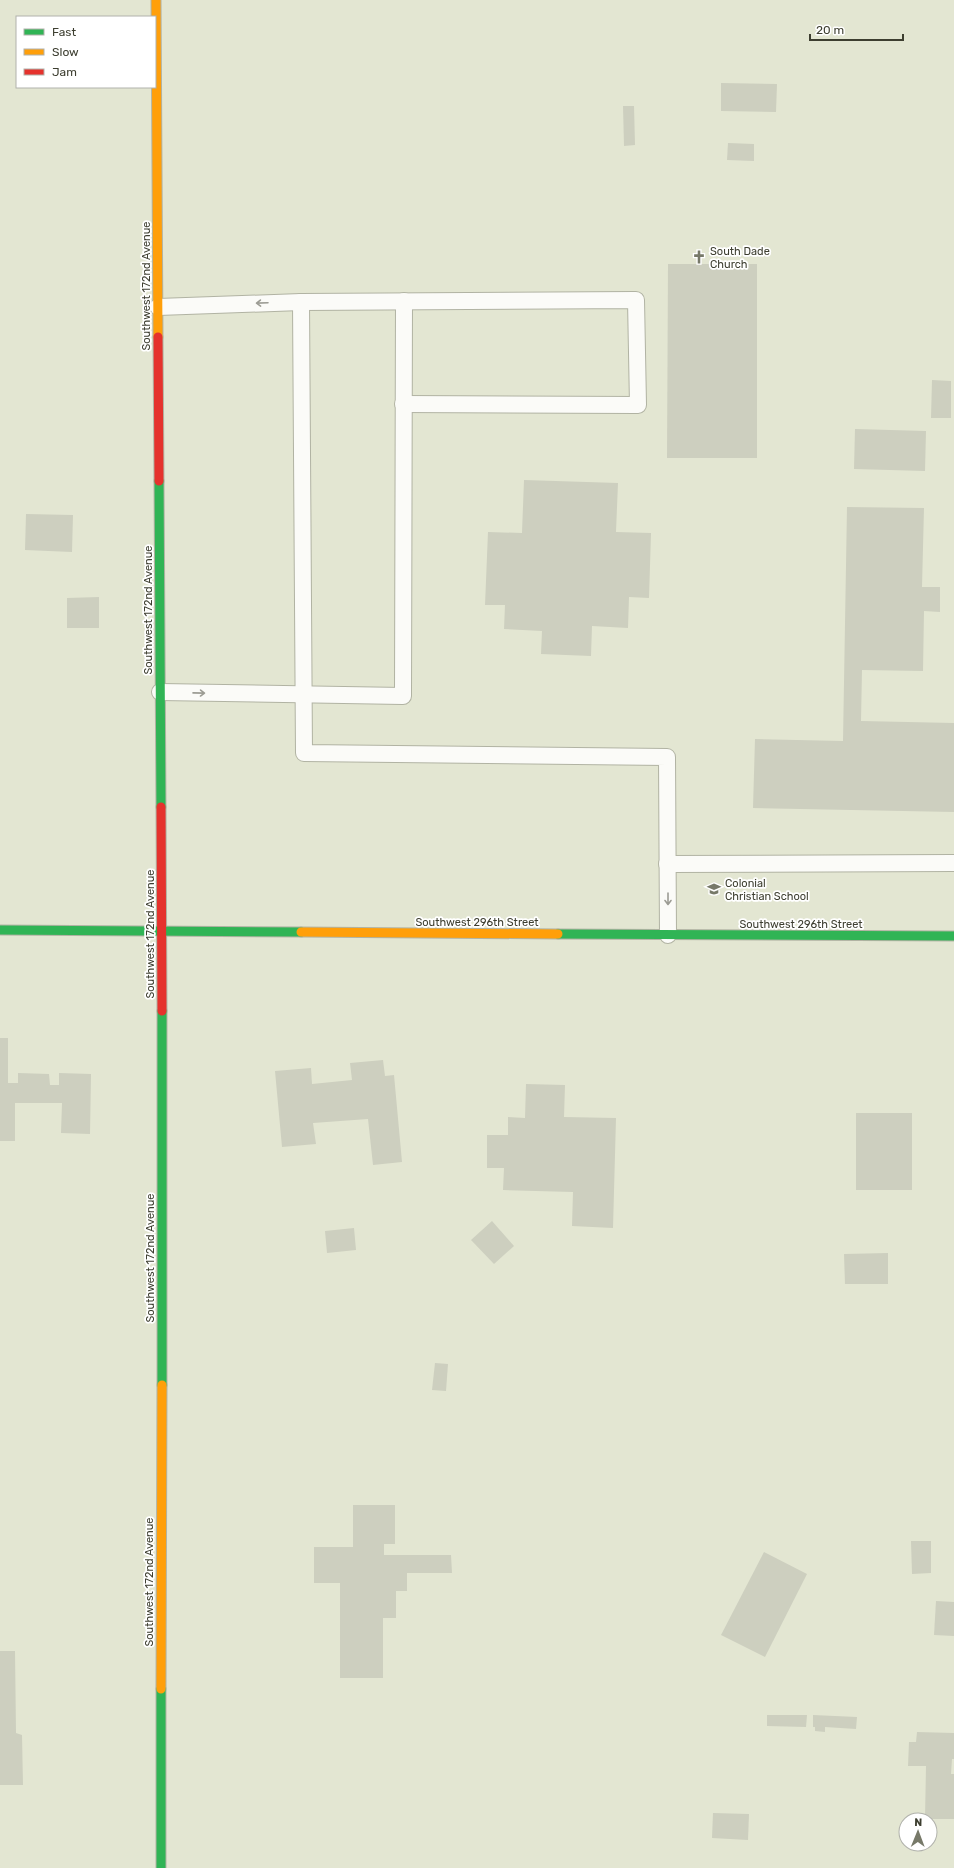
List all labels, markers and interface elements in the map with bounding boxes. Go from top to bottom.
legend [16,16,156,88]
scale bar [810,16,903,42]
text: 20 m [816,23,844,37]
text: Fast [52,25,76,39]
text: Slow [52,45,79,59]
text: Jam [52,65,77,79]
street label: Southwest 172nd Avenue [140,221,153,351]
place label: South Dade Church [710,245,770,271]
church icon: South Dade Church [691,249,707,265]
one-way arrow [256,299,269,307]
street label: Southwest 172nd Avenue [142,545,155,675]
one-way arrow [192,689,205,697]
street label: Southwest 172nd Avenue [144,869,157,999]
place label: Colonial Christian School [725,877,809,903]
school or university icon: Colonial Christian School [706,881,722,897]
one-way arrow [664,892,672,905]
street label: Southwest 296th Street [415,916,539,929]
street label: Southwest 296th Street [739,918,863,931]
street label: Southwest 172nd Avenue [144,1193,157,1323]
street label: Southwest 172nd Avenue [143,1517,156,1647]
north arrow [898,1812,938,1852]
text: N [914,1816,922,1829]

